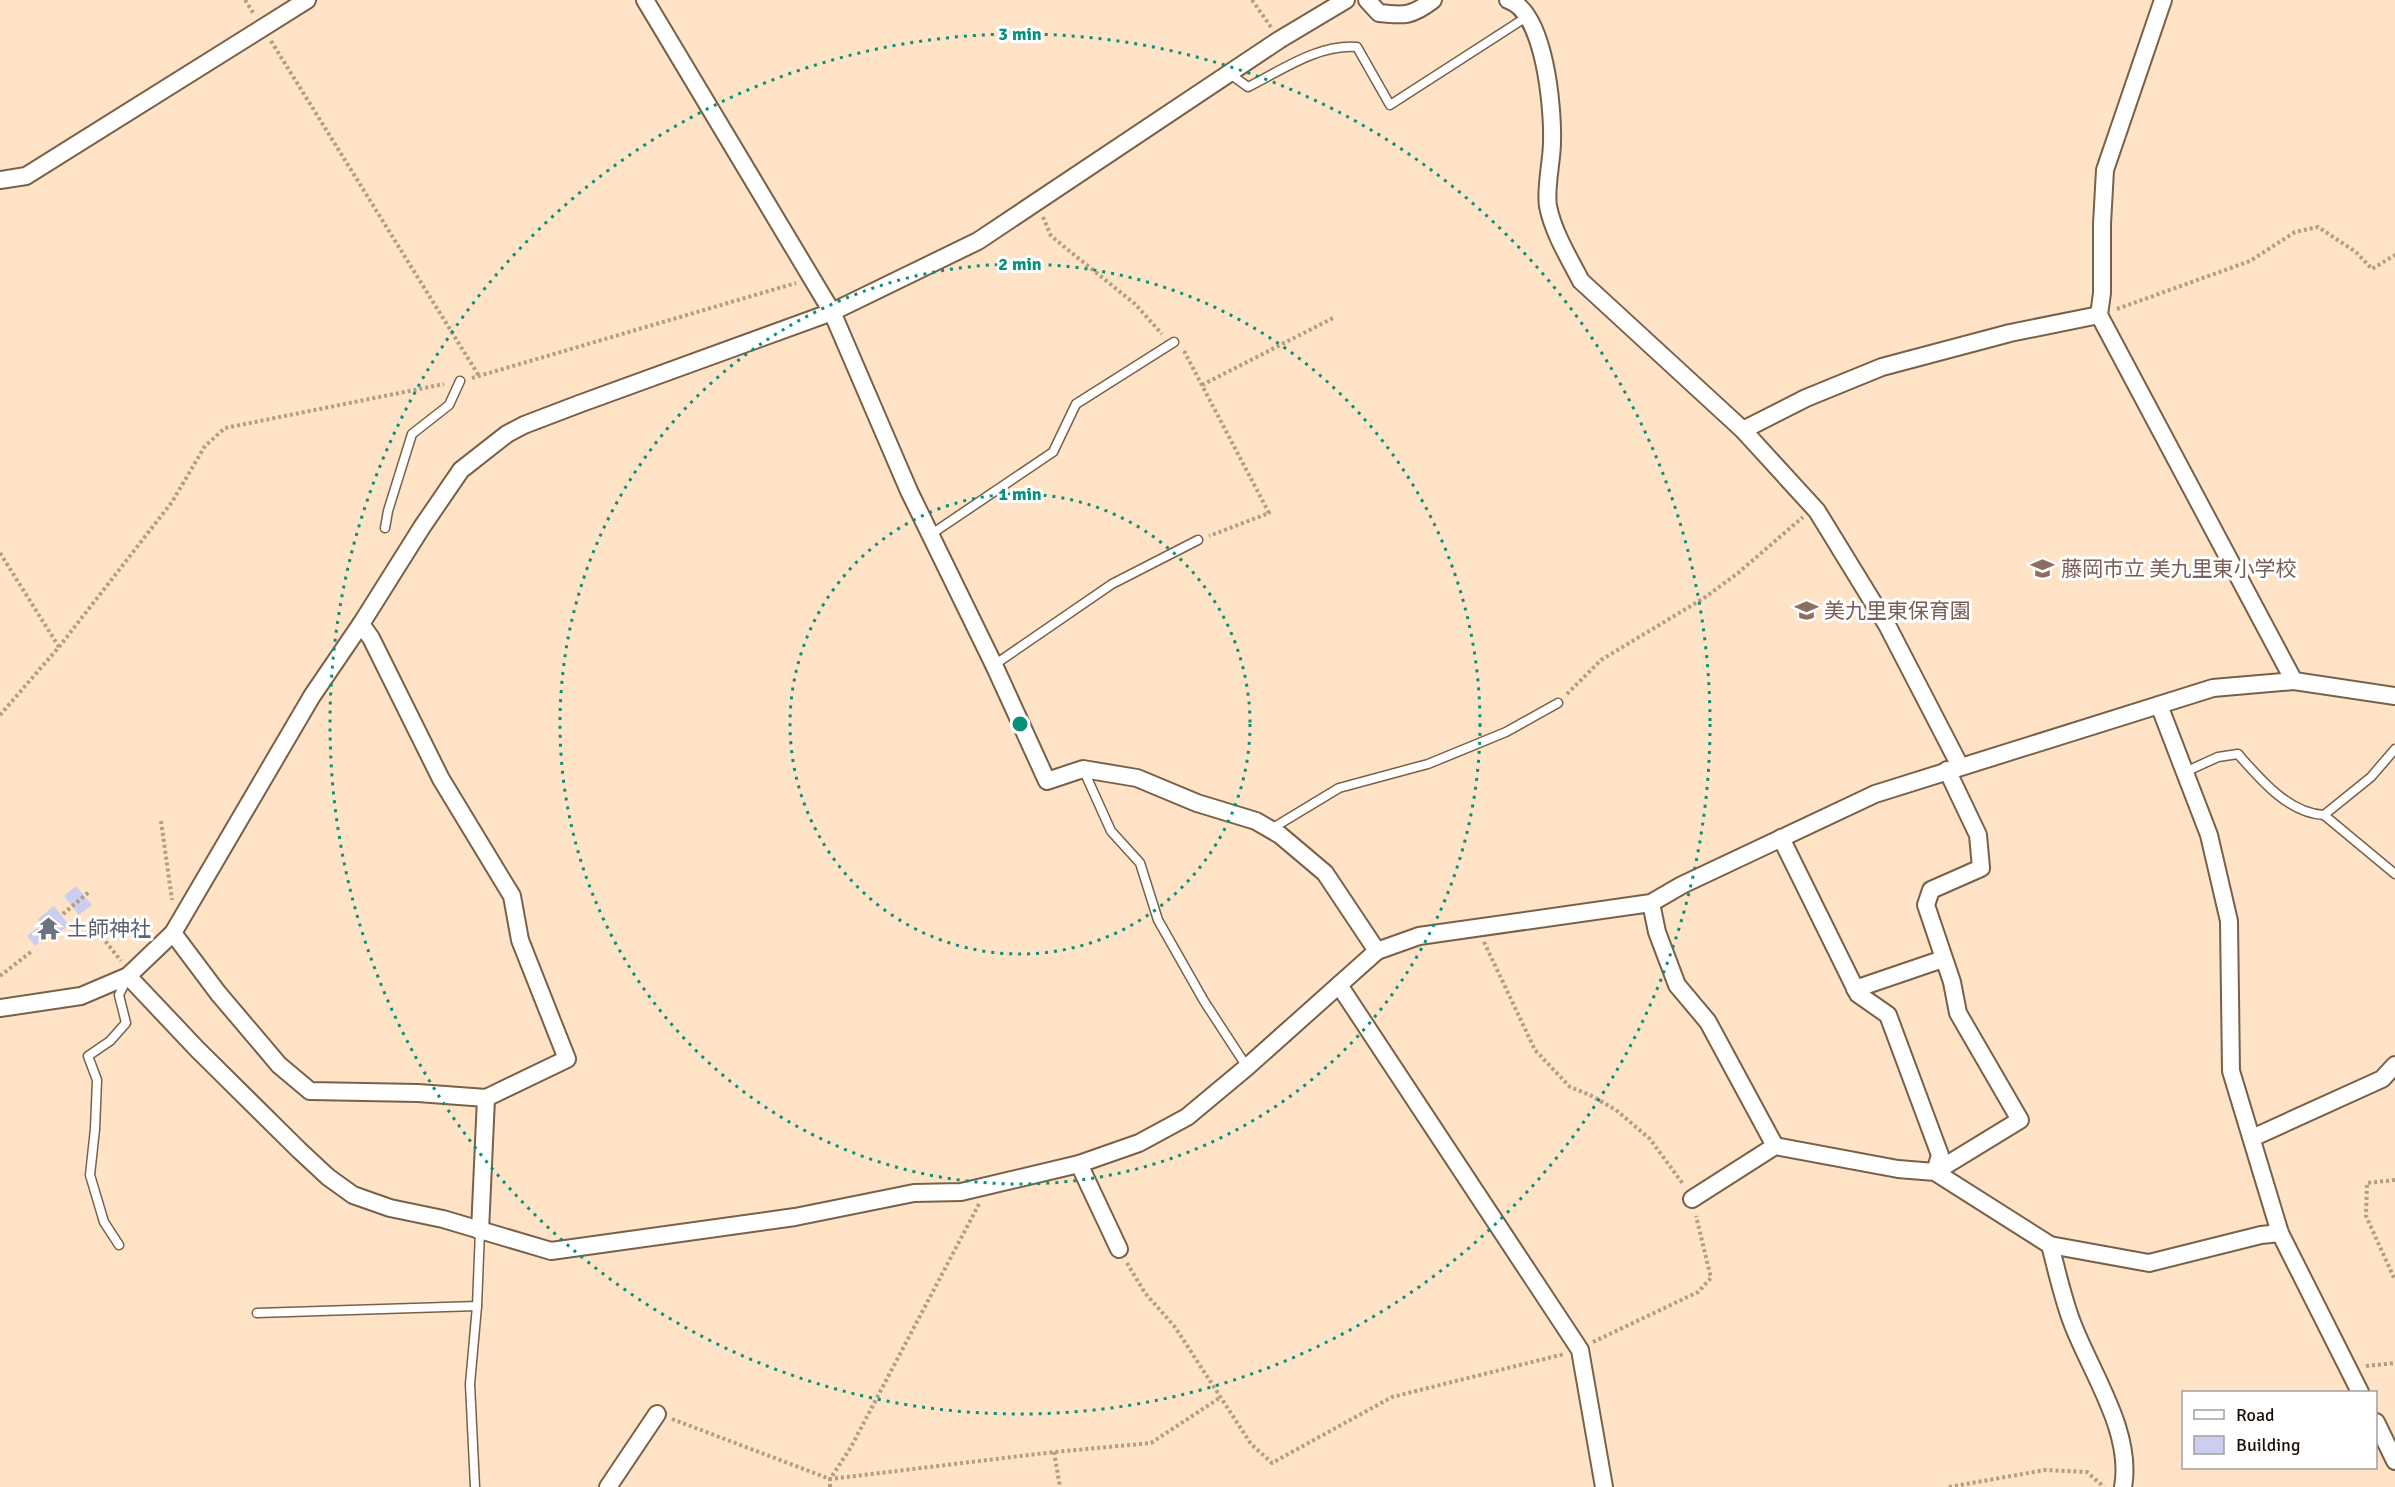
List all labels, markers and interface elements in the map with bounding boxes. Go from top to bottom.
text: 3 min [998,23,1042,45]
text: 2 min [998,253,1042,275]
text: 1 min [998,483,1042,505]
school or university icon: 藤岡市立 美九里東小学校 [2030,556,2056,582]
place label: 藤岡市立 美九里東小学校 [2061,556,2297,582]
school or university icon: 美九里東保育園 [1793,598,1819,624]
place label: 美九里東保育園 [1824,598,1971,624]
centre of rings [1010,714,1030,734]
temple icon: 土師神社 [36,916,62,942]
place label: 土師神社 [67,916,151,942]
legend [2182,1391,2377,1469]
text: Road [2236,1404,2275,1426]
text: Building [2236,1434,2300,1456]

